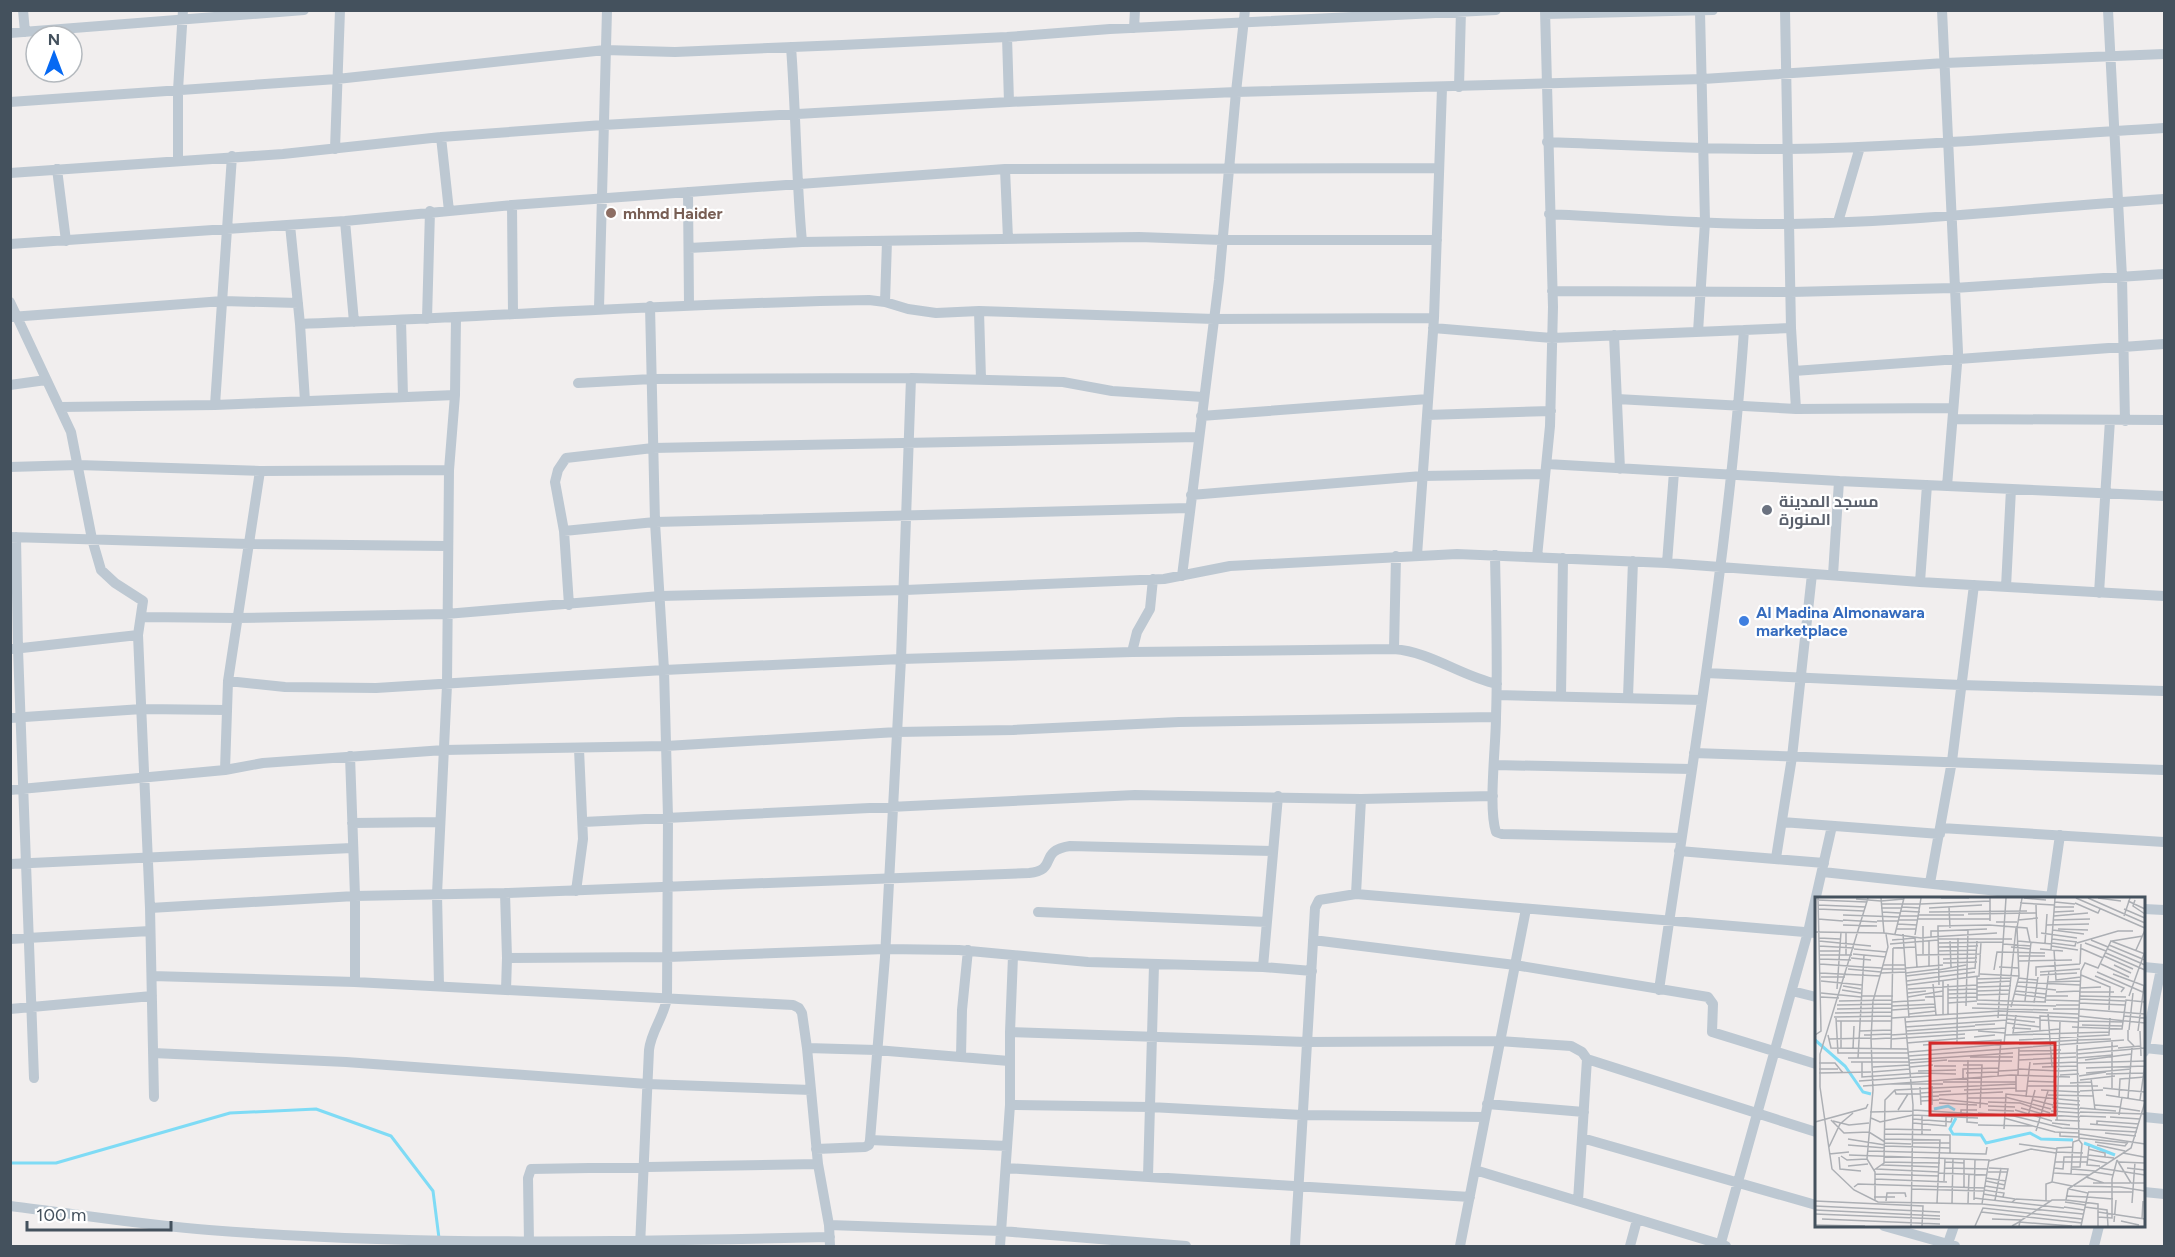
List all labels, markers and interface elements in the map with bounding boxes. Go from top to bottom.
north arrow [24,24,84,84]
text: N [48,30,60,49]
place label: mhmd Haider [623,204,723,223]
marker: mhmd Haider [604,206,618,220]
place label: مسجد المدينة المنورة [1779,492,1879,529]
marker: مسجد المدينة المنورة [1760,503,1774,517]
place label: Al Madina Almonawara marketplace [1756,603,1925,640]
marker: Al Madina Almonawara marketplace [1737,614,1751,628]
inset map [1815,897,2145,1227]
scale bar [27,1194,171,1232]
text: 100 m [36,1204,86,1226]

